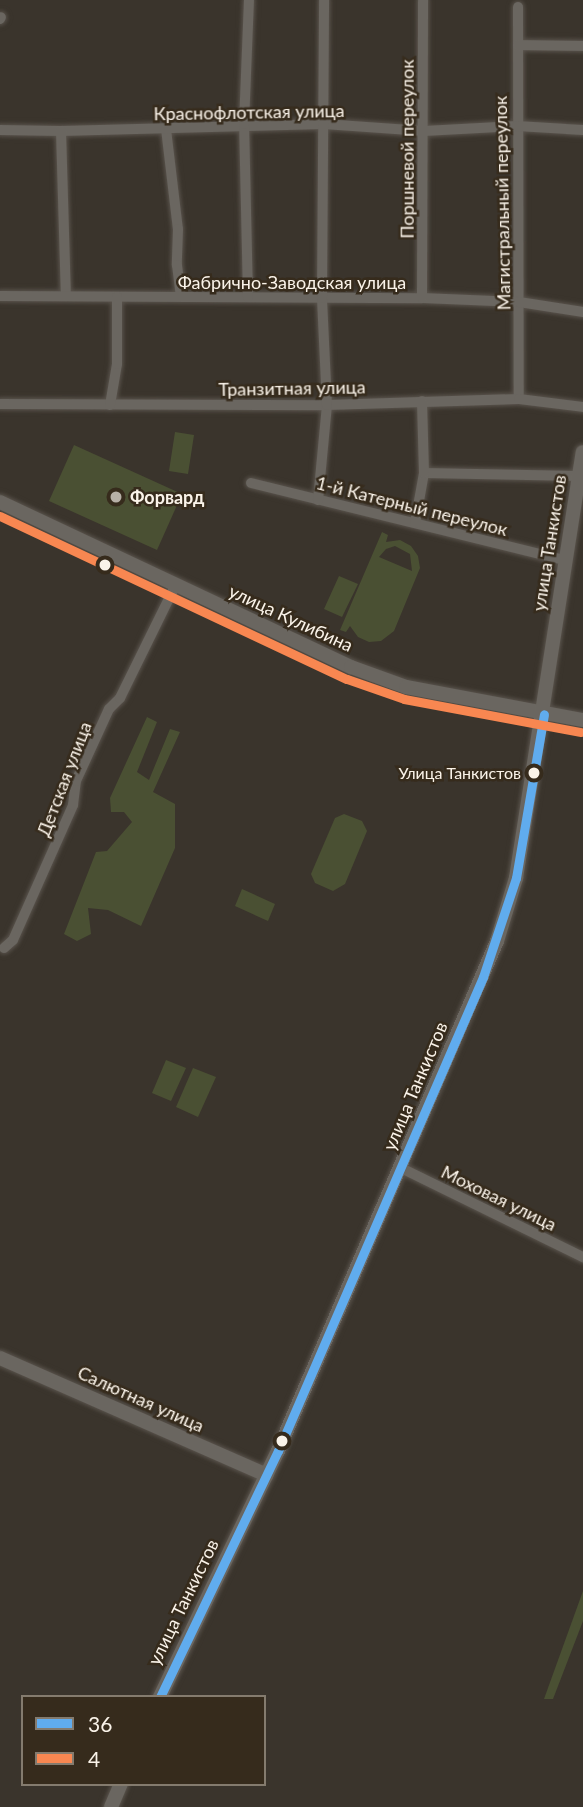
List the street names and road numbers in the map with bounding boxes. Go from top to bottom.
street label: Поршневой переулок [396,59,418,239]
street label: Магистральный переулок [489,96,515,310]
street label: Краснофлотская улица [153,100,345,124]
street label: Фабрично-Заводская улица [178,271,406,293]
street label: Транзитная улица [218,376,366,400]
street label: 1-й Катерный переулок [314,472,510,540]
street label: улица Танкистов [528,473,570,613]
street label: улица Кулибина [226,580,356,656]
street label: Детская улица [32,719,96,839]
street label: улица Танкистов [378,1018,452,1154]
street label: Моховая улица [438,1161,560,1235]
street label: Салютная улица [74,1361,208,1437]
street label: улица Танкистов [143,1535,223,1669]

